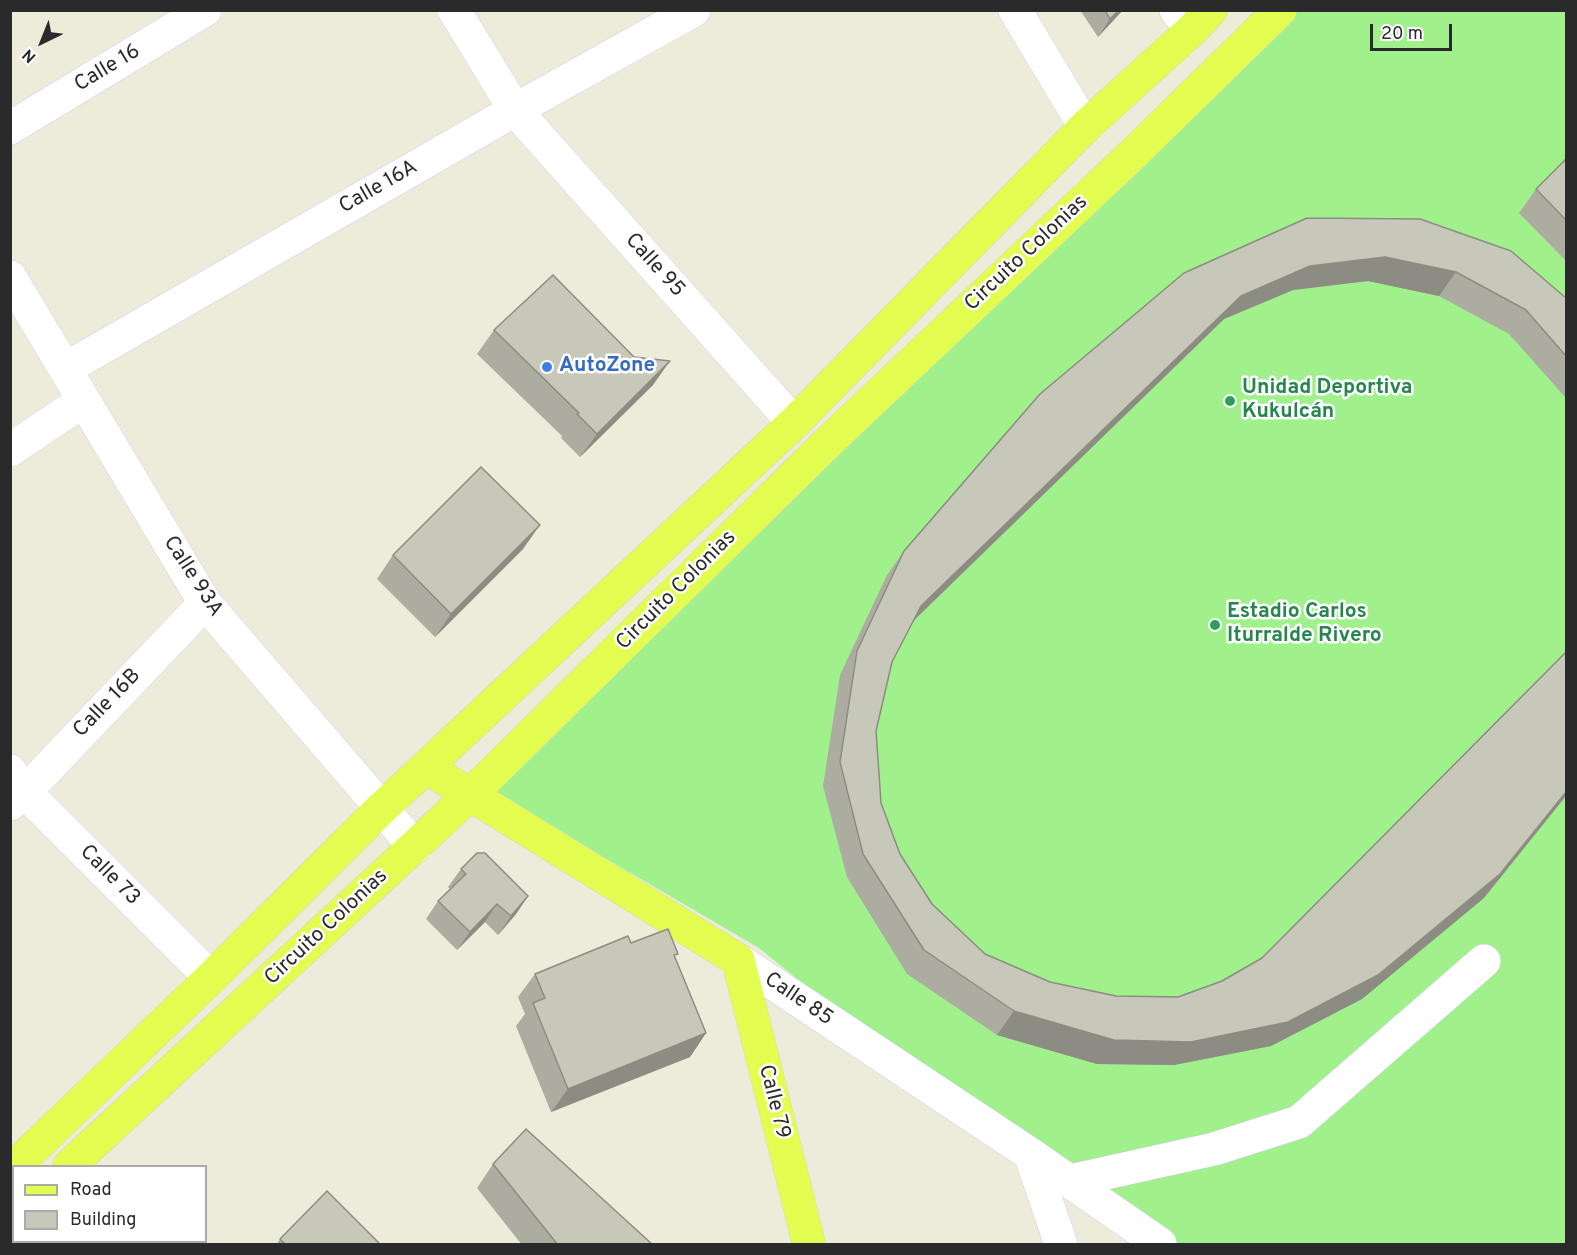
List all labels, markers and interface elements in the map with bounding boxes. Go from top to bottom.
north arrow [12,12,72,72]
scale bar [1373,12,1456,50]
text: 20 m [1381,23,1423,46]
street label: Calle 16 [71,40,145,98]
text: N [19,44,41,66]
street label: Calle 16A [335,156,423,220]
street label: Circuito Colonias [960,191,1094,317]
street label: Calle 95 [619,229,689,303]
place label: AutoZone [559,354,655,380]
marker: AutoZone [540,360,554,374]
place label: Unidad Deportiva Kukulcán [1242,376,1412,426]
marker: Unidad Deportiva Kukulcán [1223,394,1237,408]
street label: Circuito Colonias [612,526,742,656]
street label: Calle 93A [157,532,227,622]
place label: Estadio Carlos Iturralde Rivero [1227,600,1382,650]
marker: Estadio Carlos Iturralde Rivero [1208,618,1222,632]
street label: Calle 16B [69,664,147,744]
street label: Calle 73 [74,841,144,911]
street label: Circuito Colonias [260,865,394,991]
street label: Calle 85 [759,968,837,1032]
street label: Calle 79 [752,1062,794,1142]
legend [12,1165,207,1243]
text: Road [70,1179,112,1202]
text: Building [70,1209,136,1232]

